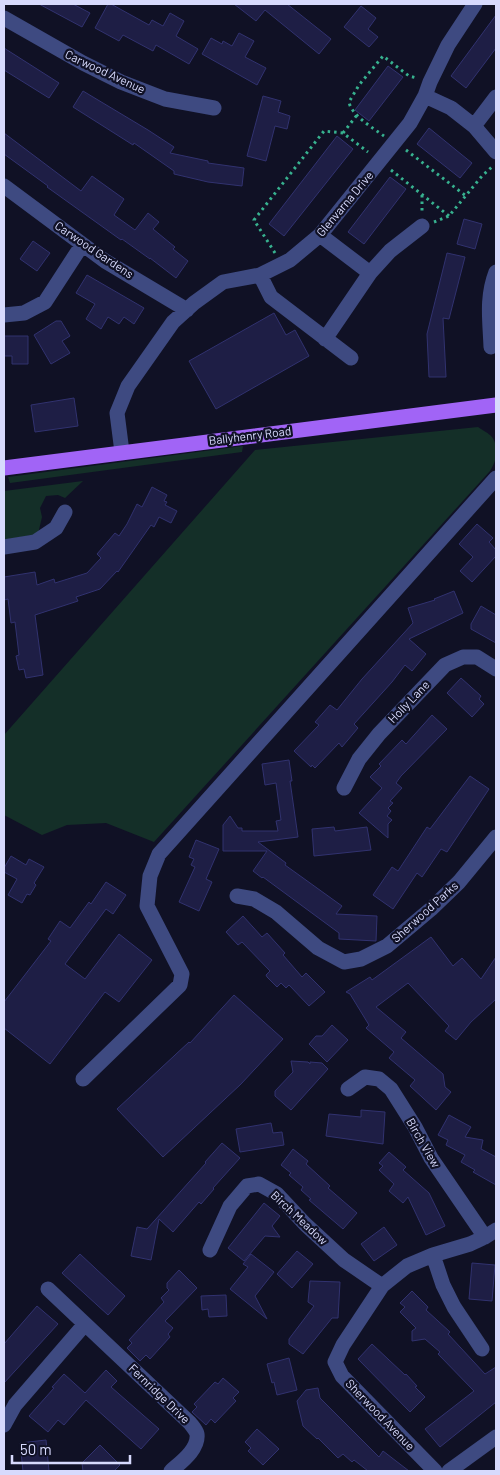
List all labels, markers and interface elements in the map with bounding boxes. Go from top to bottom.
street label: Carwood Avenue [63,46,148,96]
street label: Glenvarna Drive [313,168,376,239]
street label: Carwood Gardens [53,218,137,281]
street label: Ballyhenry Road [208,423,292,447]
street label: Holly Lane [385,677,432,725]
street label: Sherwood Parks [388,878,460,945]
street label: Birch View [404,1115,444,1170]
street label: Birch Meadow [268,1187,331,1247]
street label: Fernridge Drive [126,1361,193,1426]
street label: Sherwood Avenue [343,1376,418,1453]
scale bar [12,1432,130,1464]
text: 50 m [20,1440,52,1458]

